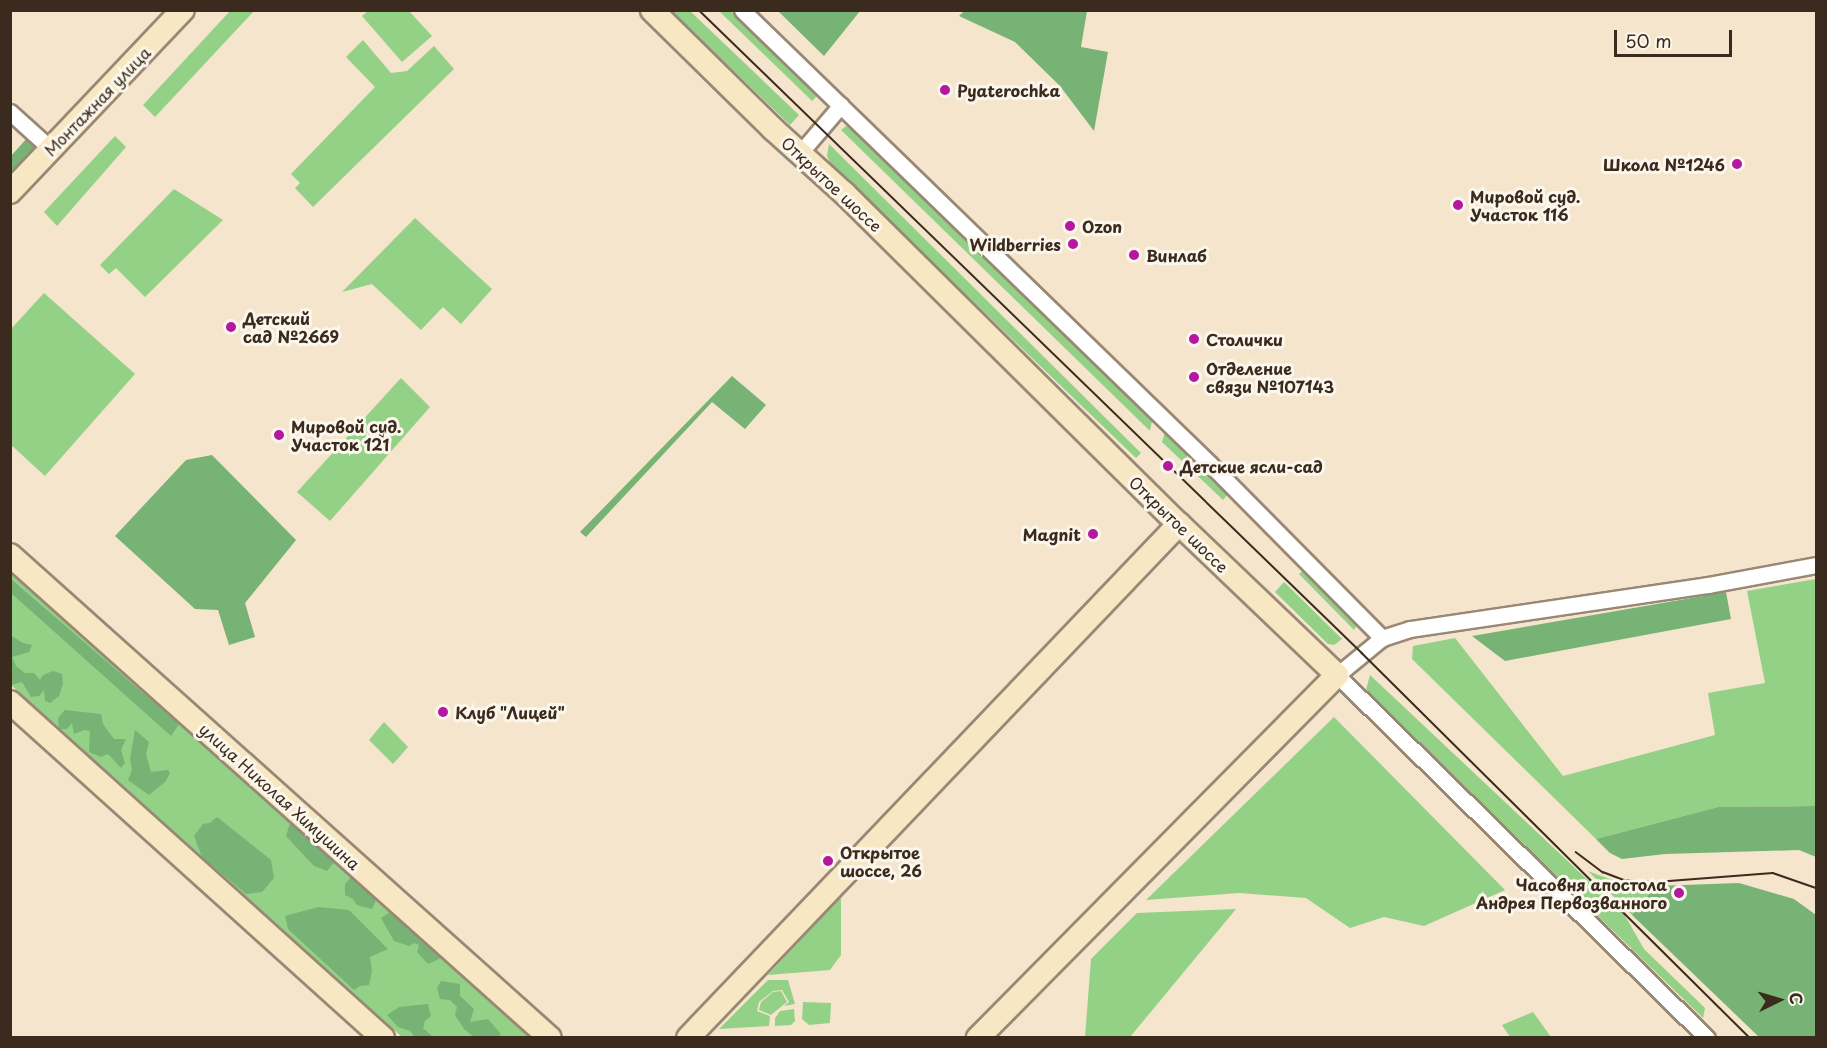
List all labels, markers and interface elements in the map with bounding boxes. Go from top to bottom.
scale bar [1617,18,1736,56]
text: 50 m [1625,27,1672,54]
street label: Монтажная улица [40,42,154,160]
place label: Pyaterochka [957,80,1060,100]
marker: Pyaterochka [938,83,952,97]
street label: Открытое шоссе [778,133,886,235]
place label: Школа №1246 [1602,154,1725,174]
marker: Школа №1246 [1730,157,1744,171]
place label: Мировой суд. Участок 116 [1470,186,1581,224]
marker: Мировой суд. Участок 116 [1451,198,1465,212]
place label: Ozon [1082,216,1122,236]
marker: Ozon [1063,219,1077,233]
place label: Wildberries [970,234,1061,254]
marker: Wildberries [1066,237,1080,251]
place label: Винлаб [1146,245,1207,265]
marker: Винлаб [1127,248,1141,262]
place label: Детский сад №2669 [243,308,339,346]
marker: Детский сад №2669 [224,320,238,334]
place label: Столички [1206,329,1283,349]
marker: Столички [1187,332,1201,346]
place label: Отделение связи №107143 [1206,358,1335,396]
marker: Отделение связи №107143 [1187,370,1201,384]
place label: Мировой суд. Участок 121 [291,416,402,454]
marker: Мировой суд. Участок 121 [272,428,286,442]
place label: Детские ясли-сад [1180,456,1324,476]
marker: Детские ясли-сад [1161,459,1175,473]
street label: Открытое шоссе [1126,472,1232,576]
place label: Magnit [1023,524,1081,544]
marker: Magnit [1086,527,1100,541]
place label: Клуб "Лицей" [455,702,565,722]
marker: Клуб "Лицей" [436,705,450,719]
street label: улица Николая Химушина [196,719,364,873]
place label: Открытое шоссе, 26 [840,842,922,880]
marker: Открытое шоссе, 26 [821,854,835,868]
place label: Часовня апостола Андрея Первозванного [1475,874,1667,912]
marker: Часовня апостола Андрея Первозванного [1672,886,1686,900]
north arrow [1749,970,1809,1030]
text: С [1784,991,1809,1005]

